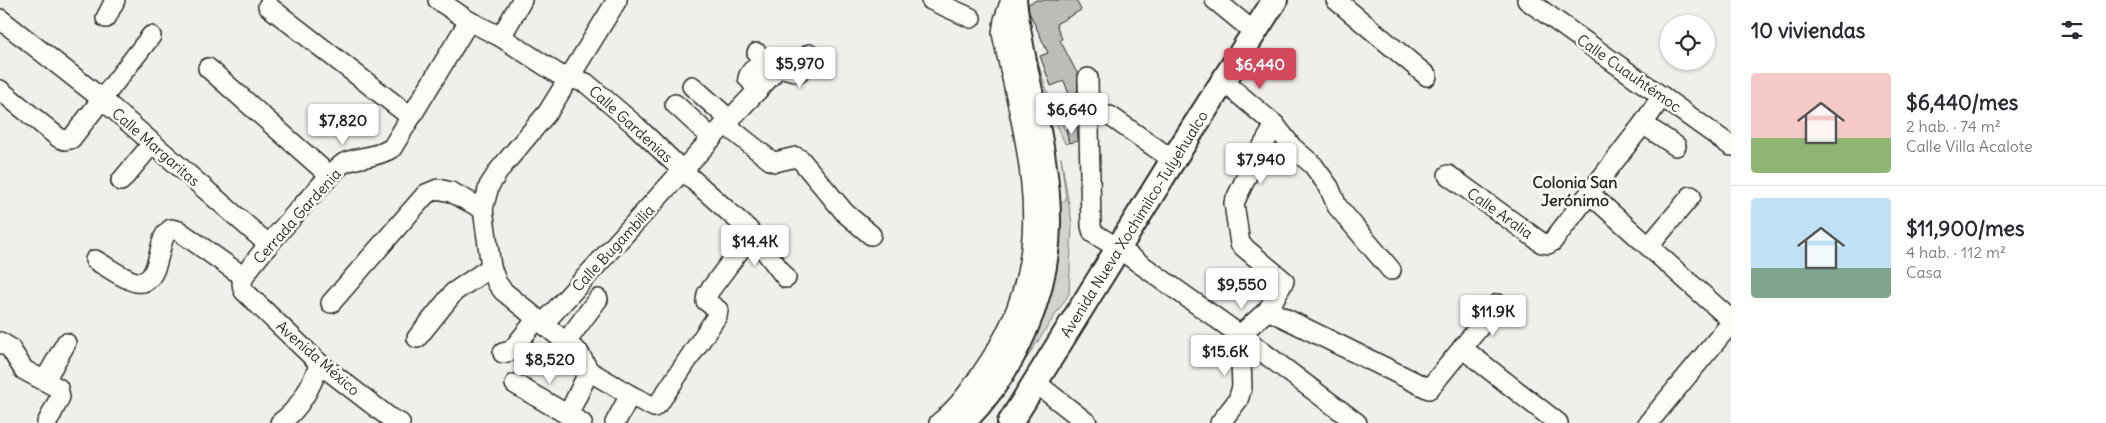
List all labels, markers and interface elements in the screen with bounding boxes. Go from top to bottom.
map controls [1660,15,1715,70]
button: locate [1660,15,1715,70]
icon: filters [2058,16,2086,44]
text: 10 viviendas [1751,17,1865,44]
street label: Calle Cuauhtémoc [1573,30,1685,116]
pin: $5,970 [759,46,841,89]
pin: $6,440 [1219,48,1301,90]
text: $5,970 [776,53,825,73]
text: $6,440 [1235,54,1285,74]
street label: Calle Gardenias [585,81,677,167]
text: $6,440/mes [1906,89,2018,116]
pin: $6,640 [1031,92,1113,135]
icon: home [1791,93,1851,153]
text: $6,640 [1047,99,1097,119]
street label: Calle Margaritas [108,104,204,190]
pin: $7,820 [302,104,384,146]
street label: Avenida Nueva Xochimilco-Tulyehualco [1056,107,1212,341]
text: $7,820 [319,110,367,130]
text: 2 hab. · 74 m² [1906,116,2001,136]
text: Calle Villa Acalote [1906,136,2033,156]
pin: $7,940 [1220,142,1302,185]
text: $7,940 [1236,149,1286,169]
street label: Cerrada Gardenia [249,164,345,268]
district label: Colonia San Jerónimo [1532,172,1618,210]
street label: Calle Aralia [1463,183,1537,243]
street label: Calle Bugambilia [568,200,659,296]
text: $11,900/mes [1906,215,2024,242]
icon: home [1791,218,1851,278]
pin: $14.4K [714,224,796,267]
text: $14.4K [732,231,778,251]
text: 4 hab. · 112 m² [1906,242,2006,262]
text: Casa [1906,262,1942,282]
pin: $9,550 [1201,268,1283,310]
text: $9,550 [1217,274,1267,294]
pin: $11.9K [1452,294,1534,337]
text: $11.9K [1471,301,1515,321]
street label: Avenida México [272,316,364,400]
pin: $15.6K [1184,334,1266,377]
text: $15.6K [1202,341,1248,361]
pin: $8,520 [509,342,591,385]
text: $8,520 [525,349,575,369]

